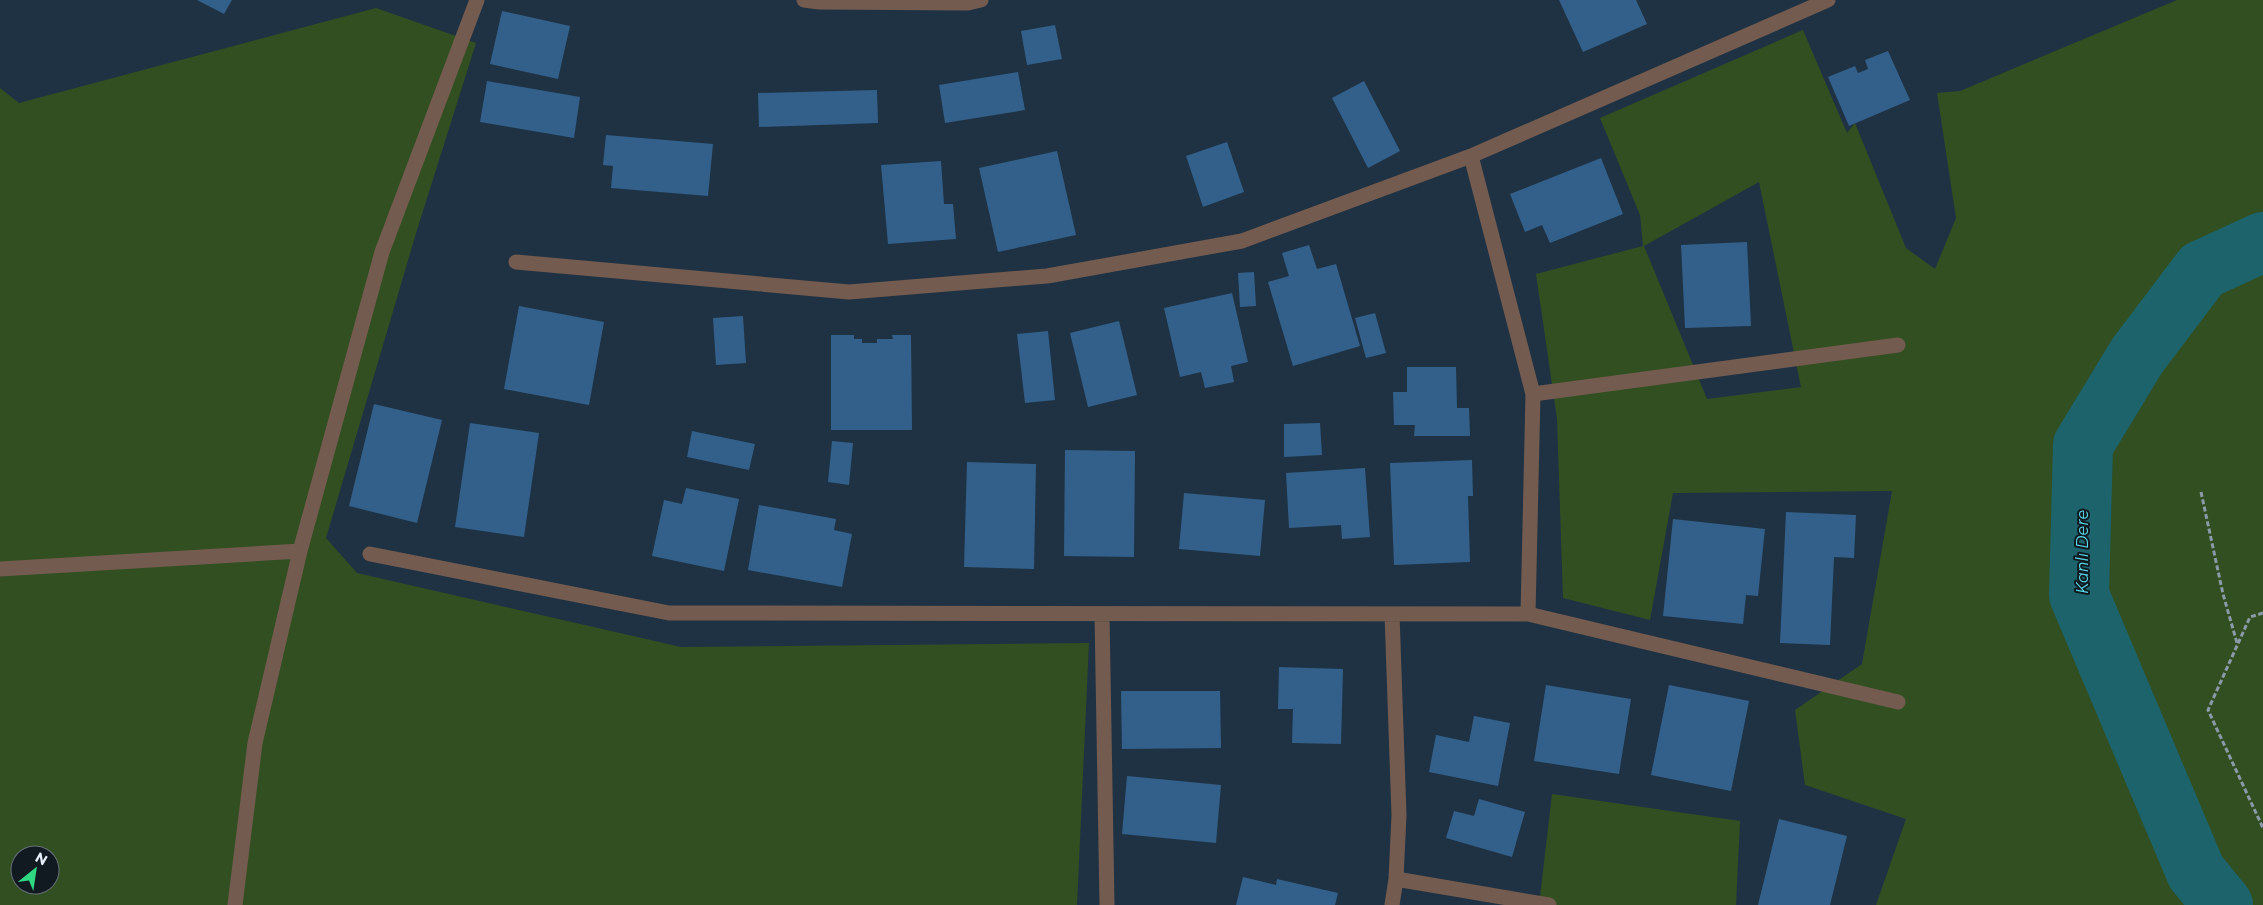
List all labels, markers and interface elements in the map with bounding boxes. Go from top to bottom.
water label: Kanlı Dere [2073,510,2092,594]
north arrow [10,845,60,895]
text: N [32,848,51,869]

